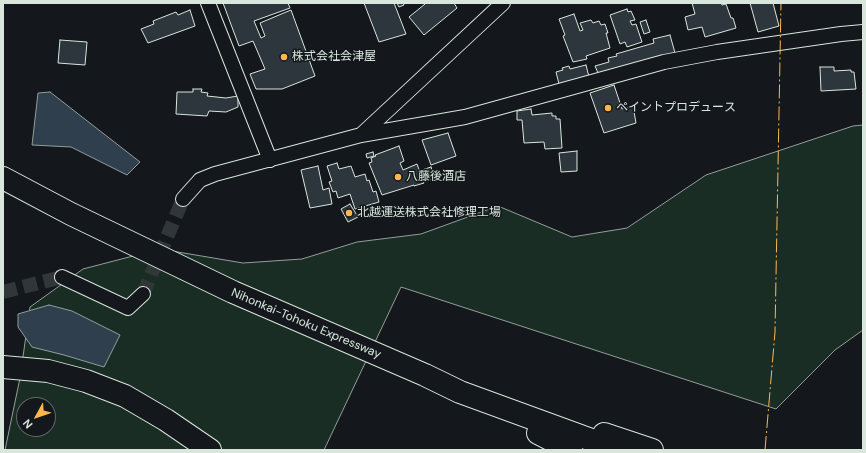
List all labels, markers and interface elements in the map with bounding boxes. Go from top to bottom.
place label: 株式会社会津屋 [292,50,376,64]
marker: 株式会社会津屋 [279,52,289,62]
place label: ペイントプロデュース [616,101,736,115]
marker: ペイントプロデュース [603,103,613,113]
place label: 八藤後酒店 [406,170,466,184]
marker: 八藤後酒店 [393,172,403,182]
place label: 北越運送株式会社修理工場 [357,206,501,220]
marker: 北越運送株式会社修理工場 [344,208,354,218]
street label: Nihonkai-Tohoku Expressway [229,286,383,362]
north arrow [16,397,56,437]
text: N [20,416,36,432]

